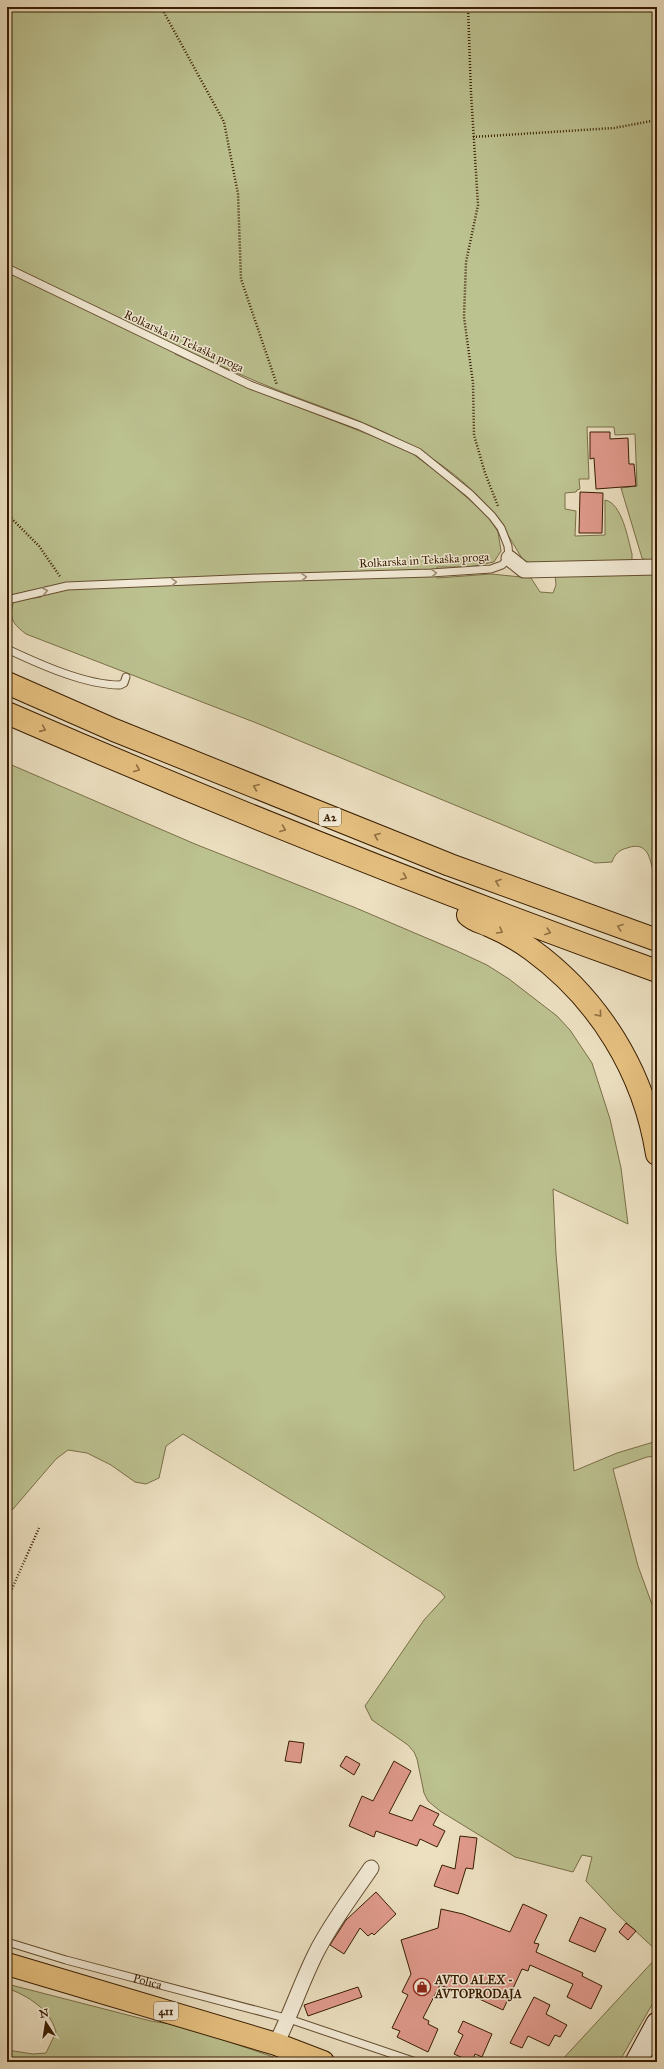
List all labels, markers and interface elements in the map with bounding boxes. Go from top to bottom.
street label: Rolkarska in Tekaška proga [122,307,247,376]
street label: Rolkarska in Tekaška proga [359,550,490,571]
one-way arrow [431,568,437,577]
one-way arrow [301,572,307,581]
one-way arrow [171,577,177,586]
one-way arrow [42,588,48,596]
one-way arrow [38,724,46,732]
one-way arrow [133,765,140,773]
one-way arrow [253,784,261,792]
road number: A2 [319,808,341,826]
one-way arrow [280,825,287,833]
one-way arrow [373,832,380,840]
one-way arrow [400,873,407,881]
one-way arrow [495,879,502,887]
one-way arrow [617,923,624,931]
one-way arrow [496,927,503,934]
one-way arrow [544,927,551,935]
one-way arrow [594,1009,601,1017]
street label: Polica [132,1971,164,1992]
place label: AVTO ALEX - AVTOPRODAJA [434,1973,523,2002]
shop icon: AVTO ALEX - AVTOPRODAJA [412,1977,432,1997]
road number: 411 [154,2002,178,2020]
north arrow [26,2003,66,2043]
text: N [38,2006,51,2021]

